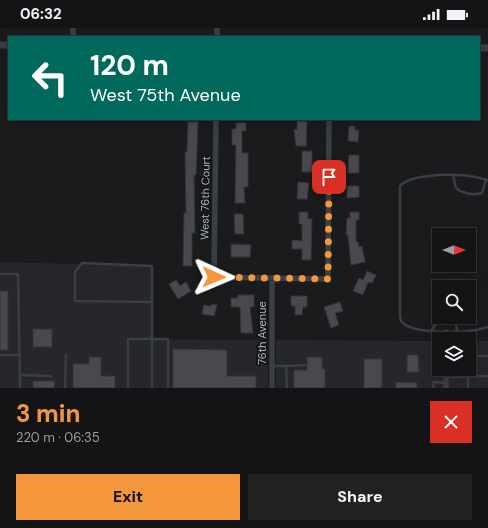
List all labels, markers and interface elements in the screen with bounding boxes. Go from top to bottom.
text: 06:32 [20,4,62,24]
text: 120 m [90,47,169,84]
icon: left [24,52,76,104]
text: West 75th Avenue [90,83,241,107]
street label: West 76th Court [197,156,213,240]
pin [312,160,346,194]
icon: arrive [318,166,340,188]
north arrow [432,228,476,272]
map controls [432,228,476,376]
position arrow [193,256,235,298]
button: search [432,280,476,324]
street label: 76th Avenue [255,301,269,365]
button: layers [432,332,476,376]
text: 3 min [16,398,80,429]
button: close [430,401,472,443]
text: 220 m · 06:35 [16,429,100,446]
button: Exit [16,474,240,520]
button: Share [248,474,472,520]

